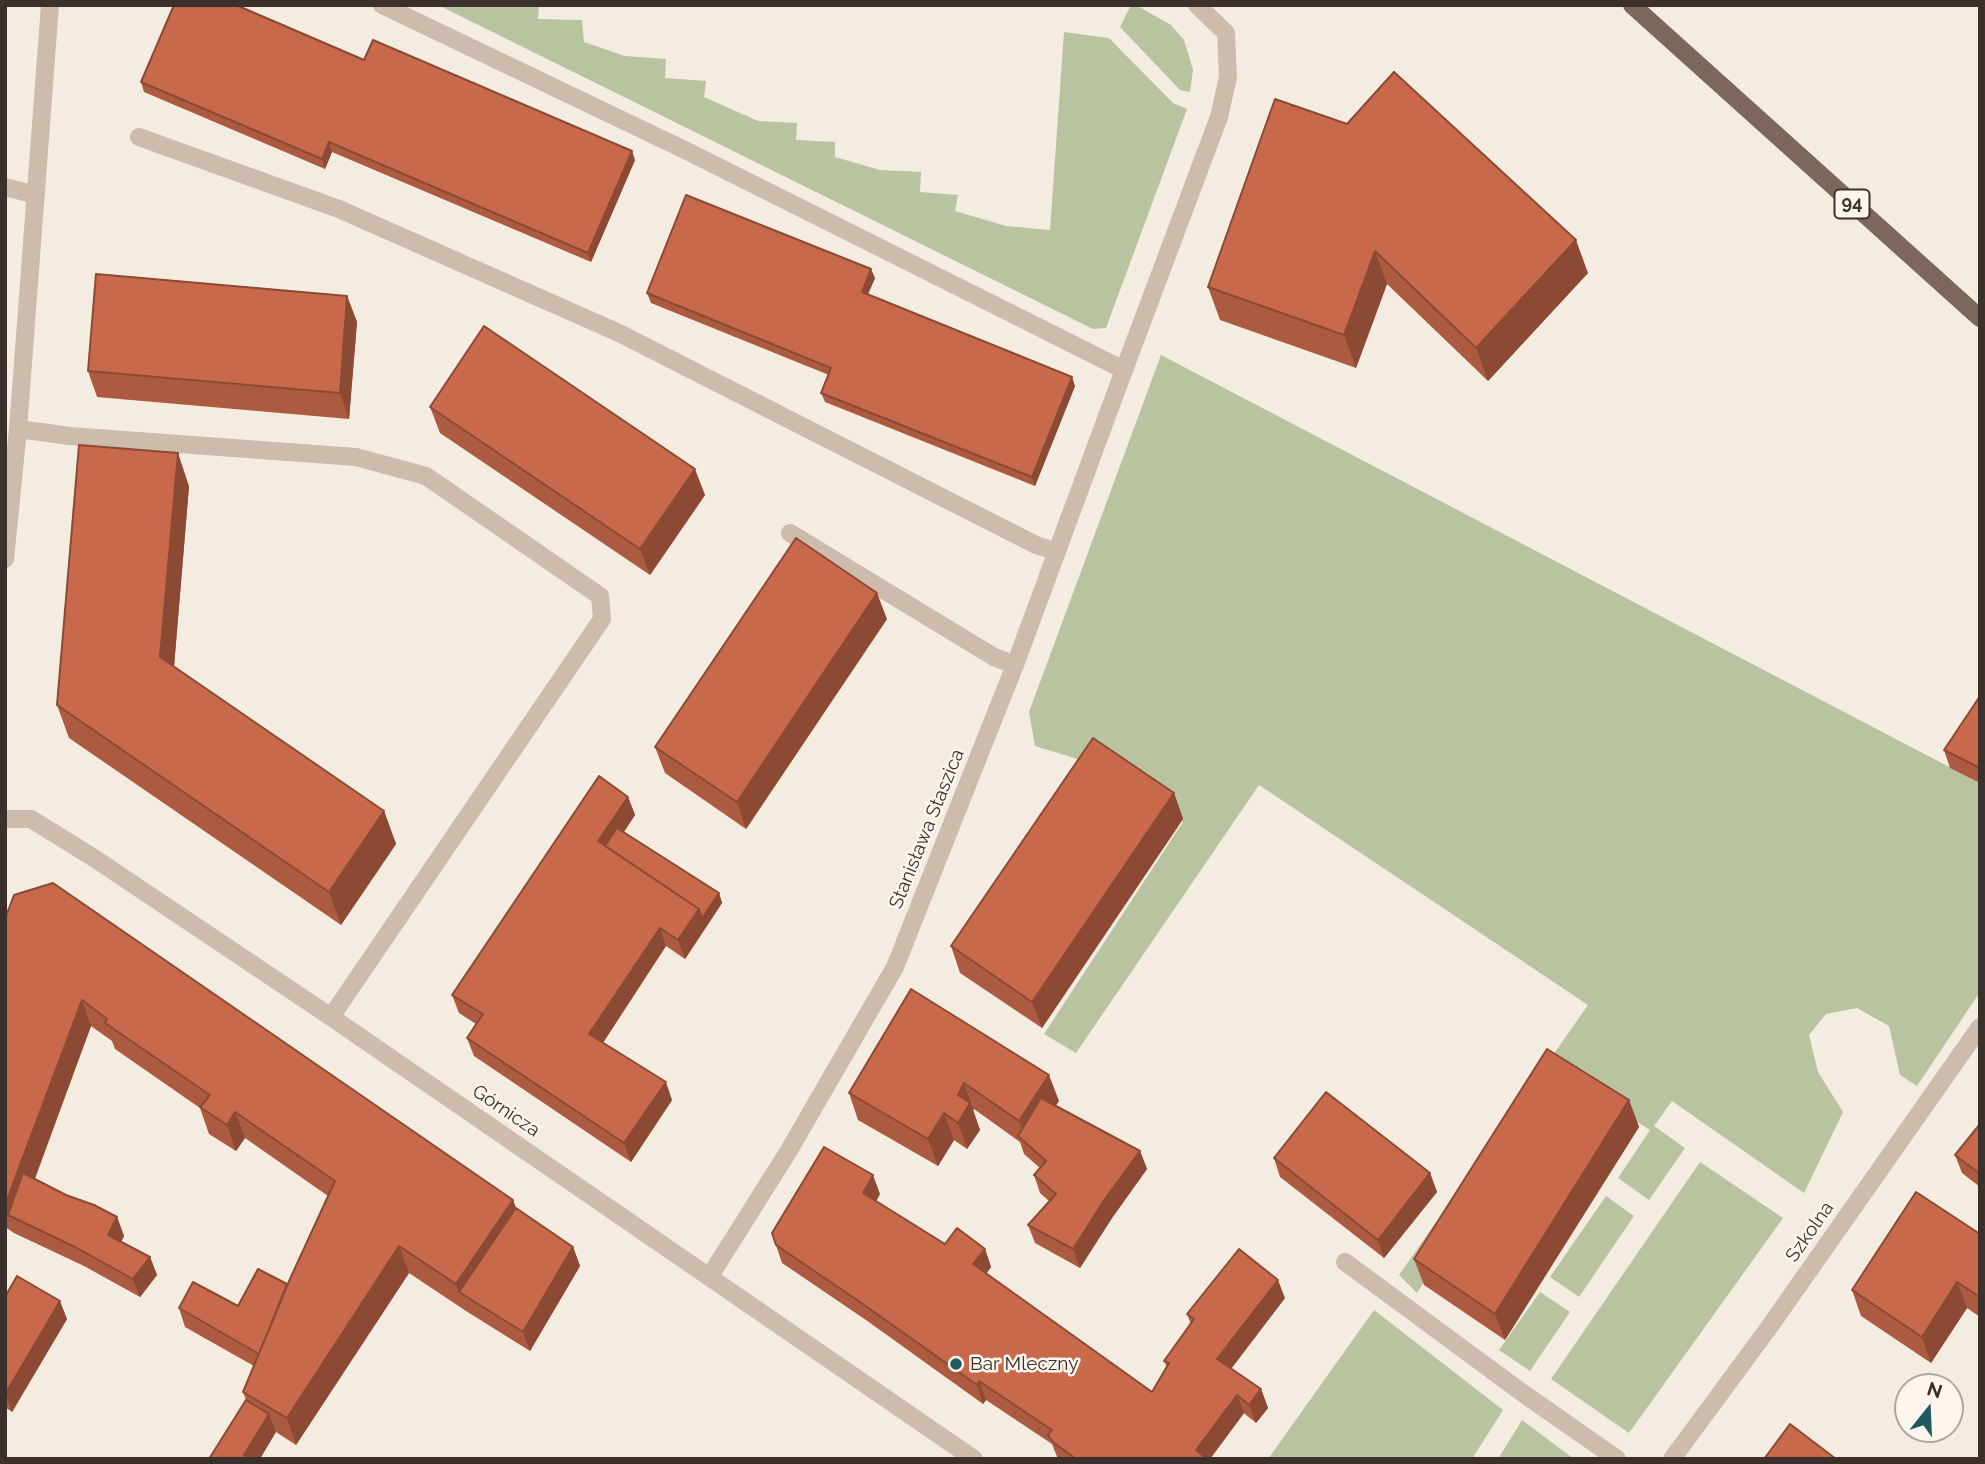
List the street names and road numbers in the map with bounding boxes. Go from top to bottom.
road number: 94 [1834,190,1870,218]
street label: Stanisława Staszica [885,746,969,912]
street label: Górnicza [468,1080,544,1142]
street label: Szkolna [1781,1197,1839,1267]

